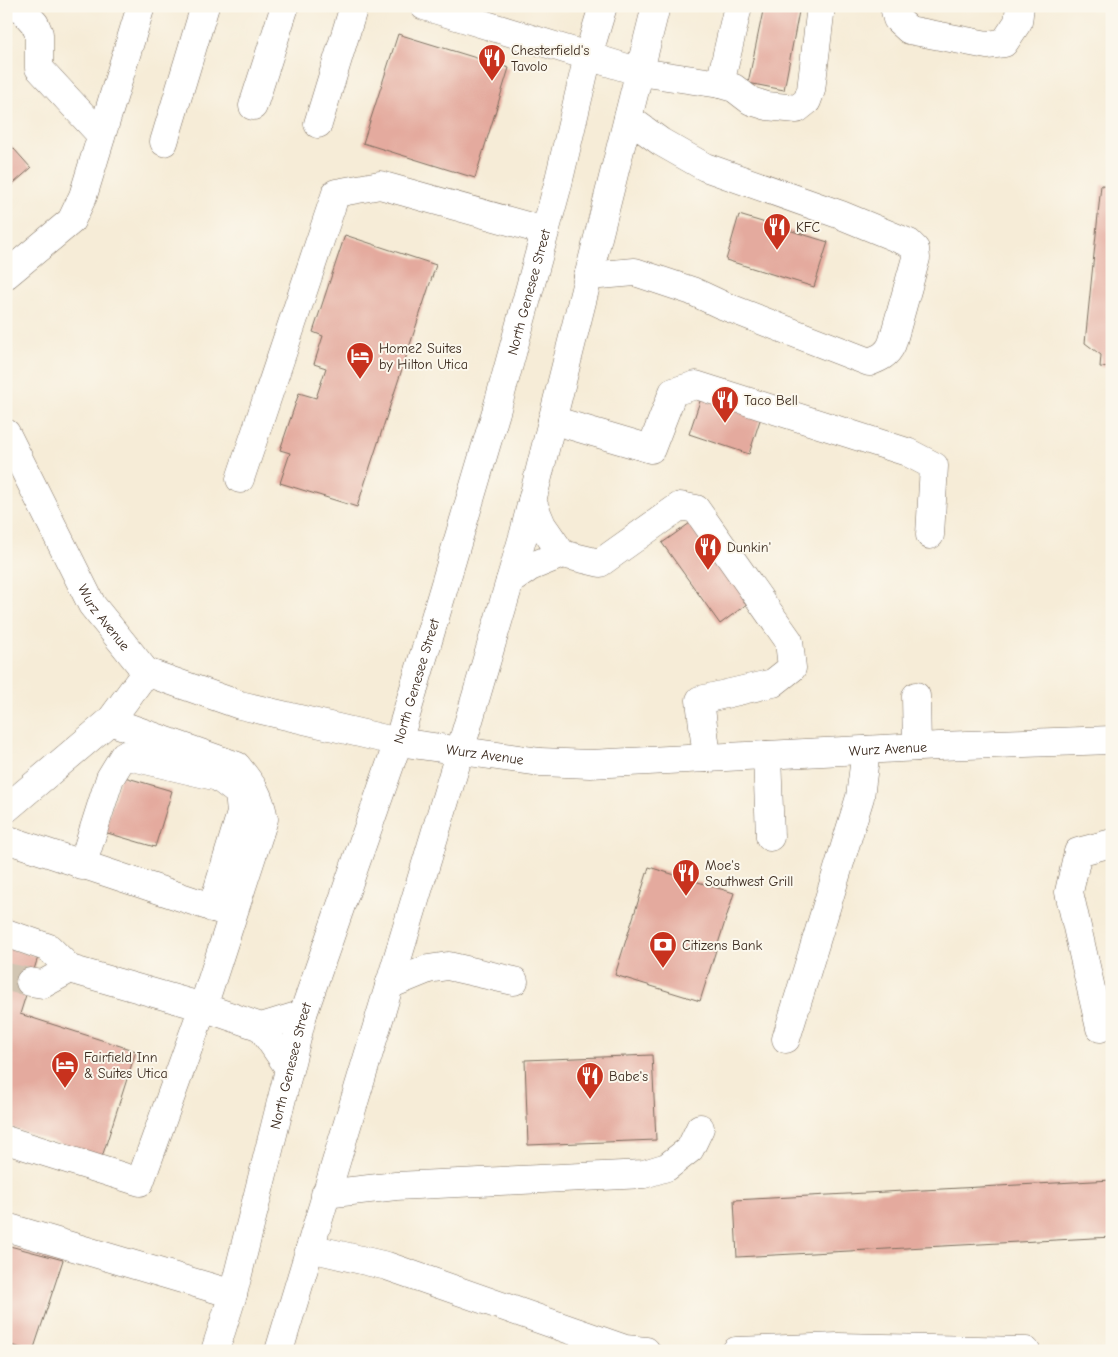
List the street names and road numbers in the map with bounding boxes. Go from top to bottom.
street label: North Genesee Street [504,226,555,357]
street label: Wurz Avenue [74,581,133,654]
street label: North Genesee Street [390,616,443,746]
street label: Wurz Avenue [848,739,927,760]
street label: Wurz Avenue [445,741,525,769]
street label: North Genesee Street [267,1000,316,1131]

